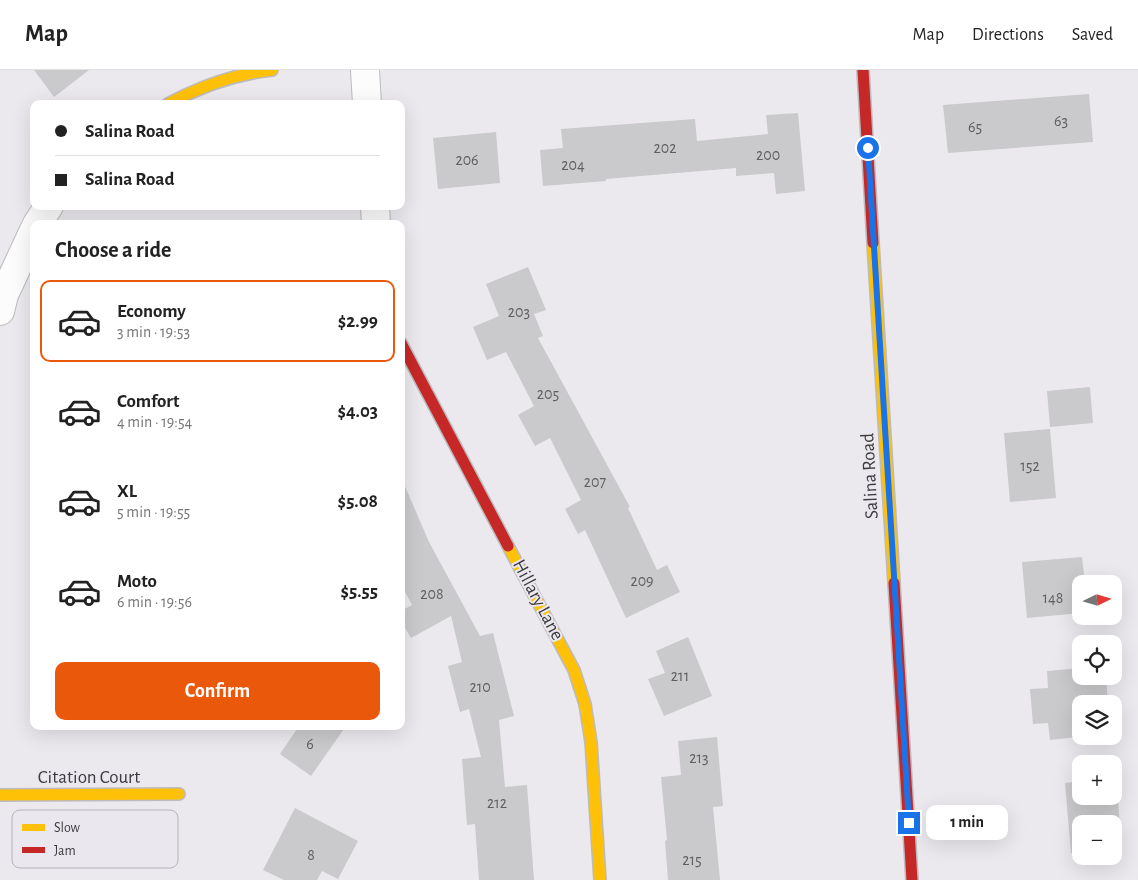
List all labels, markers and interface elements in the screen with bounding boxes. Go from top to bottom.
text: Map [25,22,68,46]
text: Map [913,26,944,44]
text: Directions [972,26,1044,44]
text: Saved [1072,26,1113,44]
house number: 63 [1054,113,1068,129]
house number: 65 [968,119,982,135]
text: Salina Road [85,122,174,141]
route start [857,137,879,159]
house number: 202 [653,140,677,156]
house number: 200 [756,147,780,163]
house number: 206 [455,152,479,168]
house number: 204 [561,157,585,173]
text: Salina Road [85,170,174,189]
text: Choose a ride [55,239,171,261]
icon: car [57,299,102,344]
text: Economy [117,302,186,321]
house number: 203 [508,304,530,320]
text: $2.99 [338,312,378,331]
text: 3 min · 19:53 [117,324,190,340]
house number: 205 [537,386,559,402]
icon: car [57,389,102,434]
text: Comfort [117,392,179,411]
text: $4.03 [337,402,378,421]
text: 4 min · 19:54 [117,414,192,430]
street label: Salina Road [858,432,882,520]
house number: 152 [1020,458,1040,474]
house number: 207 [584,474,607,490]
icon: car [57,479,102,524]
text: XL [117,482,137,501]
text: $5.08 [338,492,378,511]
text: 5 min · 19:55 [117,504,190,520]
street label: Hillary Lane [509,557,567,643]
icon: car [57,569,102,614]
text: Moto [117,572,157,591]
house number: 209 [630,573,654,589]
north arrow [1072,575,1122,625]
map controls [1072,575,1122,865]
text: $5.55 [340,582,378,601]
house number: 208 [420,586,444,602]
house number: 148 [1043,590,1063,606]
text: 6 min · 19:56 [117,594,192,610]
button: locate [1072,635,1122,685]
button: Confirm [55,662,380,720]
house number: 211 [671,668,689,684]
house number: 210 [469,679,491,695]
button: layers [1072,695,1122,745]
house number: 6 [306,736,314,752]
house number: 213 [689,750,709,766]
button: + [1072,755,1122,805]
street label: Citation Court [38,768,140,787]
house number: 212 [487,795,507,811]
callout: 1 min [926,806,1009,840]
legend [12,810,178,868]
route end [898,812,920,834]
text: 1 min [950,814,984,830]
button: − [1072,815,1122,865]
text: Slow [54,821,81,835]
text: Jam [54,844,76,858]
house number: 8 [307,847,315,863]
house number: 215 [682,852,702,868]

